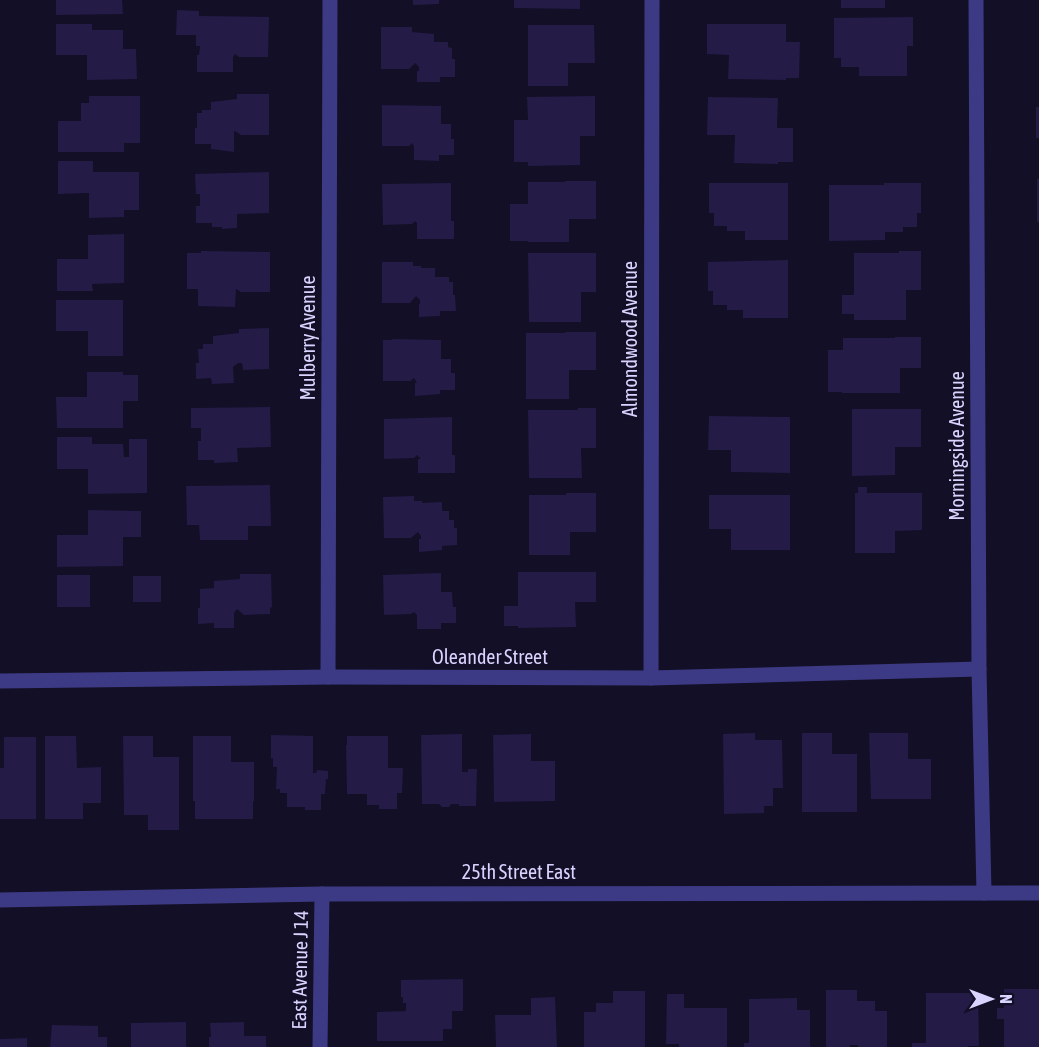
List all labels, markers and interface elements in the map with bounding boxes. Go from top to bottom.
street label: Almondwood Avenue [618,261,641,417]
street label: Mulberry Avenue [296,275,319,401]
street label: Morningside Avenue [945,371,968,521]
street label: Oleander Street [432,645,548,668]
street label: 25th Street East [462,860,576,883]
street label: East Avenue J 14 [287,910,312,1030]
north arrow [961,969,1021,1029]
text: N [997,994,1015,1004]

